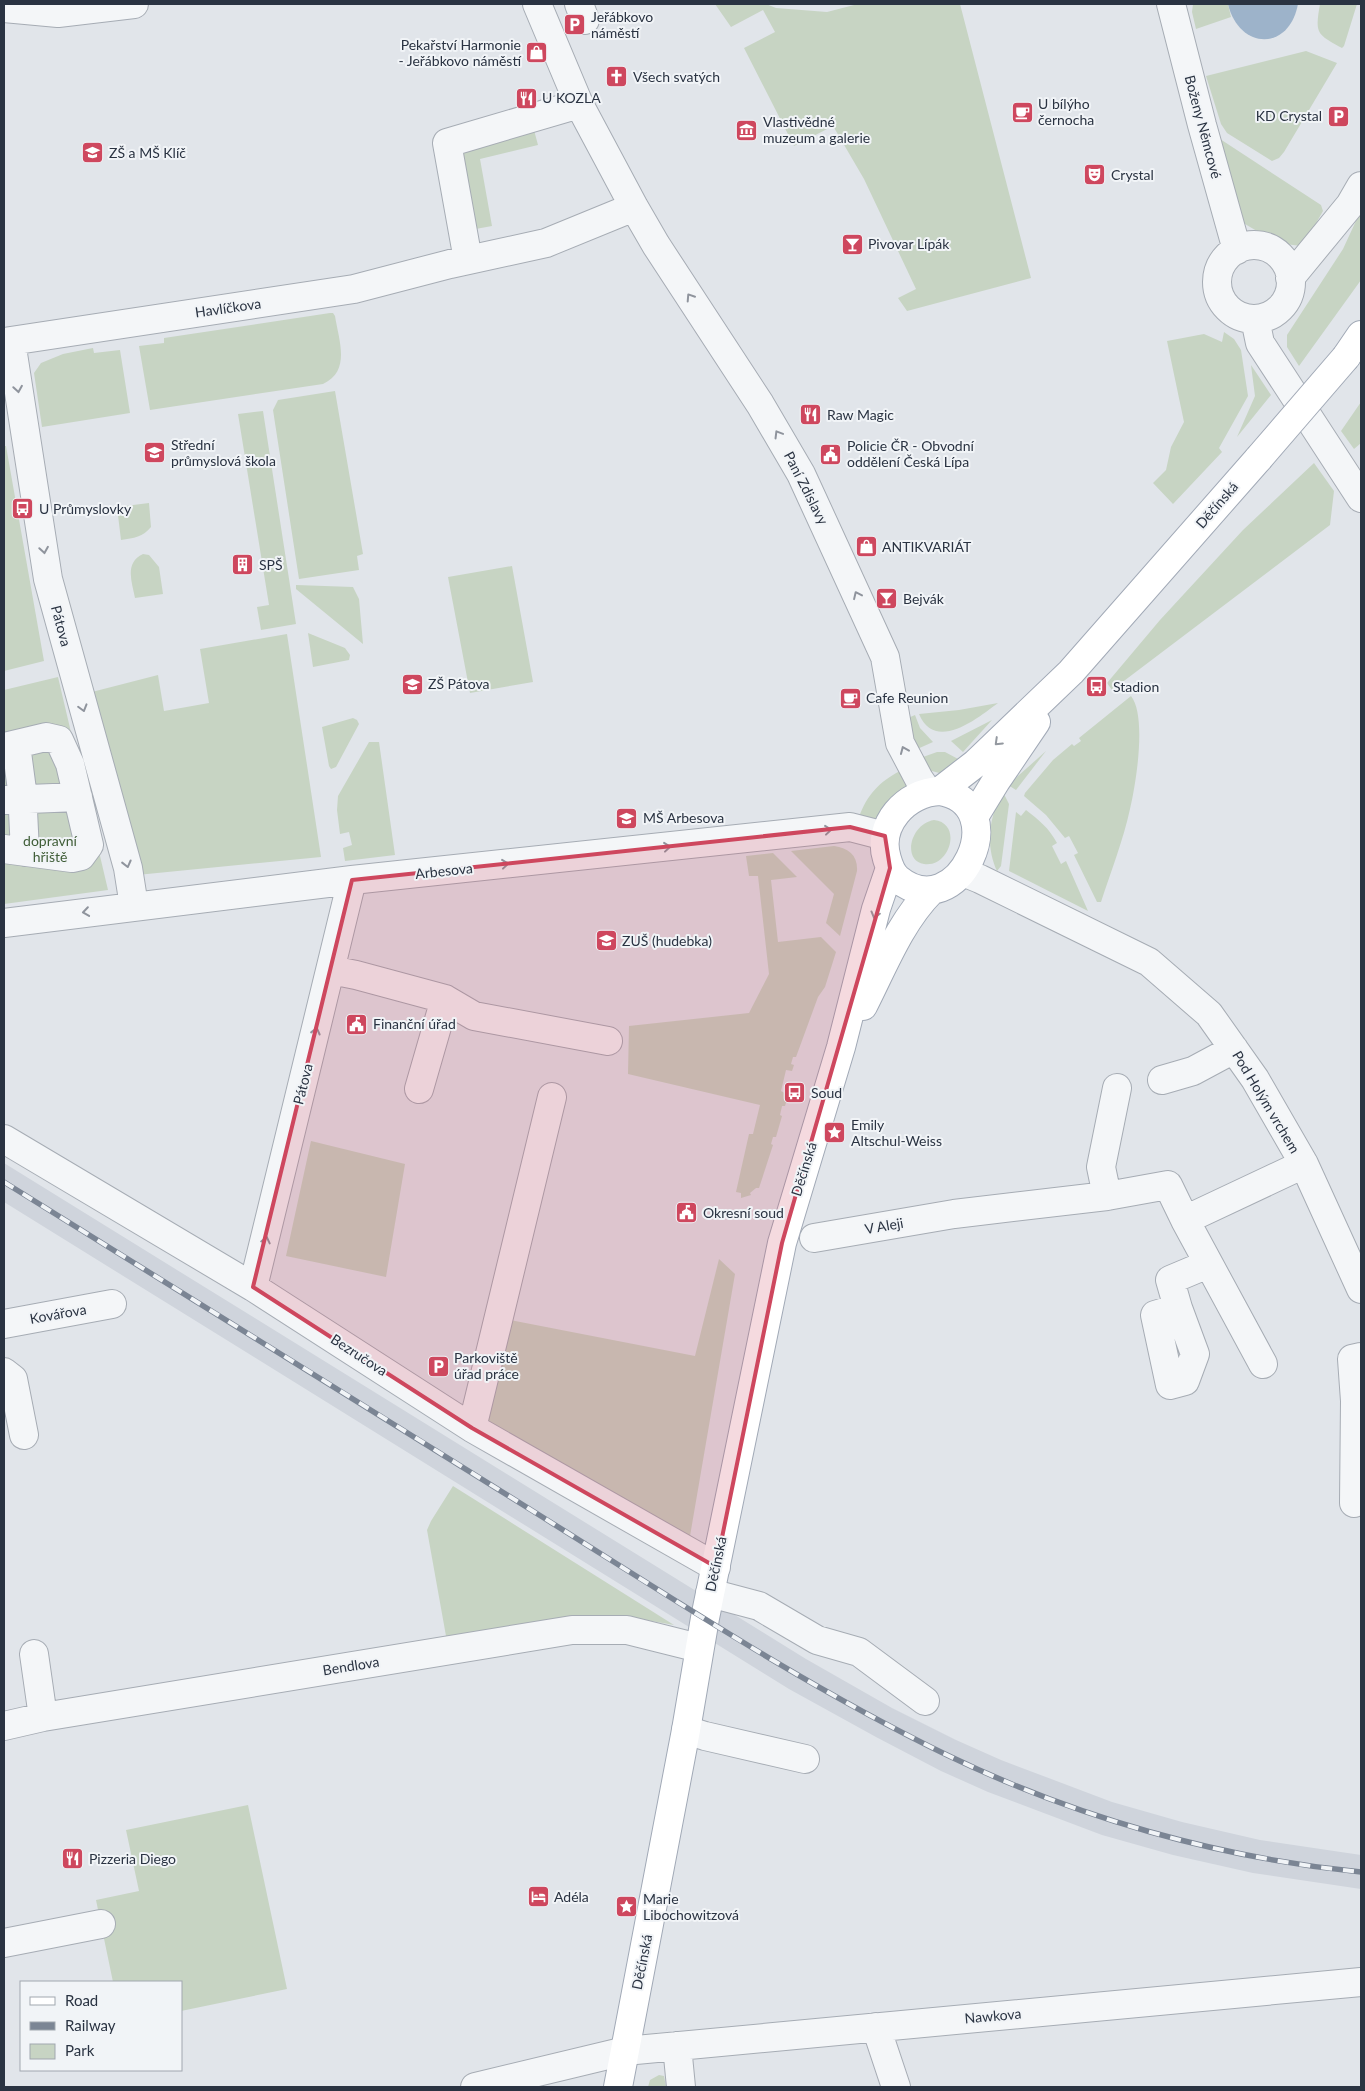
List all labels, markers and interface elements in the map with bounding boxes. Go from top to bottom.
place label: Jeřábkovo náměstí [591,8,653,41]
parking icon: Jeřábkovo náměstí [563,13,587,37]
place label: Pekařství Harmonie - Jeřábkovo náměstí [398,36,522,69]
shop icon: Pekařství Harmonie - Jeřábkovo náměstí [525,41,549,65]
church icon: Všech svatých [605,65,629,89]
place label: Všech svatých [633,68,720,85]
street label: Boženy Němcové [1181,73,1225,181]
restaurant icon: U KOZLA [514,86,538,110]
place label: U KOZLA [542,89,601,106]
place label: U bílýho černocha [1038,95,1094,128]
cafe icon: U bílýho černocha [1010,100,1034,124]
parking icon: KD Crystal [1326,104,1350,128]
place label: KD Crystal [1256,107,1322,124]
place label: Vlastivědné muzeum a galerie [763,113,870,146]
museum icon: Vlastivědné muzeum a galerie [735,118,759,142]
school or university icon: ZŠ a MŠ Klíč [81,141,105,165]
place label: ZŠ a MŠ Klíč [109,144,186,161]
theatre icon: Crystal [1083,163,1107,187]
place label: Crystal [1111,166,1154,183]
bar icon: Pivovar Lípák [840,232,864,256]
place label: Pivovar Lípák [868,235,950,252]
street label: Havlíčkova [194,294,262,321]
one-way arrow [687,294,696,303]
one-way arrow [12,386,23,394]
restaurant icon: Raw Magic [799,403,823,427]
place label: Raw Magic [827,406,894,423]
one-way arrow [774,430,784,439]
place label: Střední průmyslová škola [171,436,276,469]
place label: Policie ČR - Obvodní oddělení Česká Lípa [847,437,975,470]
school or university icon: Střední průmyslová škola [143,441,167,465]
public building icon: Policie ČR - Obvodní oddělení Česká Lípa [819,442,843,466]
street label: Paní Zdislavy [781,448,832,528]
street label: Děčínská [1192,478,1241,531]
bus stop icon: U Průmyslovky [11,497,35,521]
place label: U Průmyslovky [39,500,132,517]
shop icon: ANTIKVARIÁT [854,535,878,559]
place label: ANTIKVARIÁT [882,538,972,555]
one-way arrow [38,546,48,554]
building icon: SPŠ [231,553,255,577]
place label: SPŠ [259,556,283,573]
bar icon: Bejvák [875,587,899,611]
place label: Bejvák [903,590,945,607]
one-way arrow [853,591,863,600]
street label: Pátova [48,603,75,648]
school or university icon: ZŠ Pátova [400,672,424,696]
place label: ZŠ Pátova [428,675,489,692]
bus stop icon: Stadion [1085,675,1109,699]
place label: Stadion [1113,678,1159,695]
cafe icon: Cafe Reunion [838,686,862,710]
place label: Cafe Reunion [866,689,948,706]
one-way arrow [77,703,87,711]
one-way arrow [995,736,1004,745]
one-way arrow [899,746,910,755]
school or university icon: MŠ Arbesova [615,806,639,830]
place label: MŠ Arbesova [643,809,724,826]
one-way arrow [824,824,832,835]
park label: dopravní hřiště [23,832,78,865]
one-way arrow [663,842,671,853]
one-way arrow [121,859,132,868]
street label: Arbesova [414,859,474,882]
one-way arrow [501,859,509,870]
one-way arrow [82,907,90,917]
one-way arrow [870,910,880,918]
school or university icon: ZUŠ (hudebka) [594,929,618,953]
place label: ZUŠ (hudebka) [622,932,712,949]
public building icon: Finanční úřad [345,1012,369,1036]
place label: Finanční úřad [373,1015,456,1032]
one-way arrow [310,1028,320,1036]
street label: Pod Holým vrchem [1229,1047,1304,1156]
street label: Pátova [289,1062,316,1106]
bus stop icon: Soud [783,1081,807,1105]
place label: Soud [811,1084,842,1101]
place label: Emily Altschul-Weiss [851,1116,942,1149]
place icon: Emily Altschul-Weiss [823,1121,847,1145]
street label: Děčínská [787,1140,820,1198]
public building icon: Okresní soud [675,1201,699,1225]
place label: Okresní soud [703,1204,784,1221]
street label: V Aleji [863,1214,905,1237]
one-way arrow [260,1236,271,1245]
street label: Kovářova [28,1300,88,1327]
street label: Bezručova [328,1330,391,1379]
place label: Parkoviště úřad práce [454,1349,519,1382]
parking icon: Parkoviště úřad práce [426,1354,450,1378]
street label: Děčínská [701,1535,730,1593]
street label: Bendlova [321,1653,380,1678]
restaurant icon: Pizzeria Diego [61,1847,85,1871]
place label: Pizzeria Diego [89,1850,176,1867]
hotel icon: Adéla [526,1885,550,1909]
place label: Adéla [554,1888,589,1905]
place label: Marie Libochowitzová [643,1890,739,1923]
place icon: Marie Libochowitzová [615,1895,639,1919]
street label: Děčínská [628,1933,655,1991]
legend [20,1981,182,2071]
text: Road [65,1991,98,2009]
street label: Nawkova [964,2005,1022,2026]
text: Railway [65,2016,116,2034]
text: Park [65,2041,95,2059]

